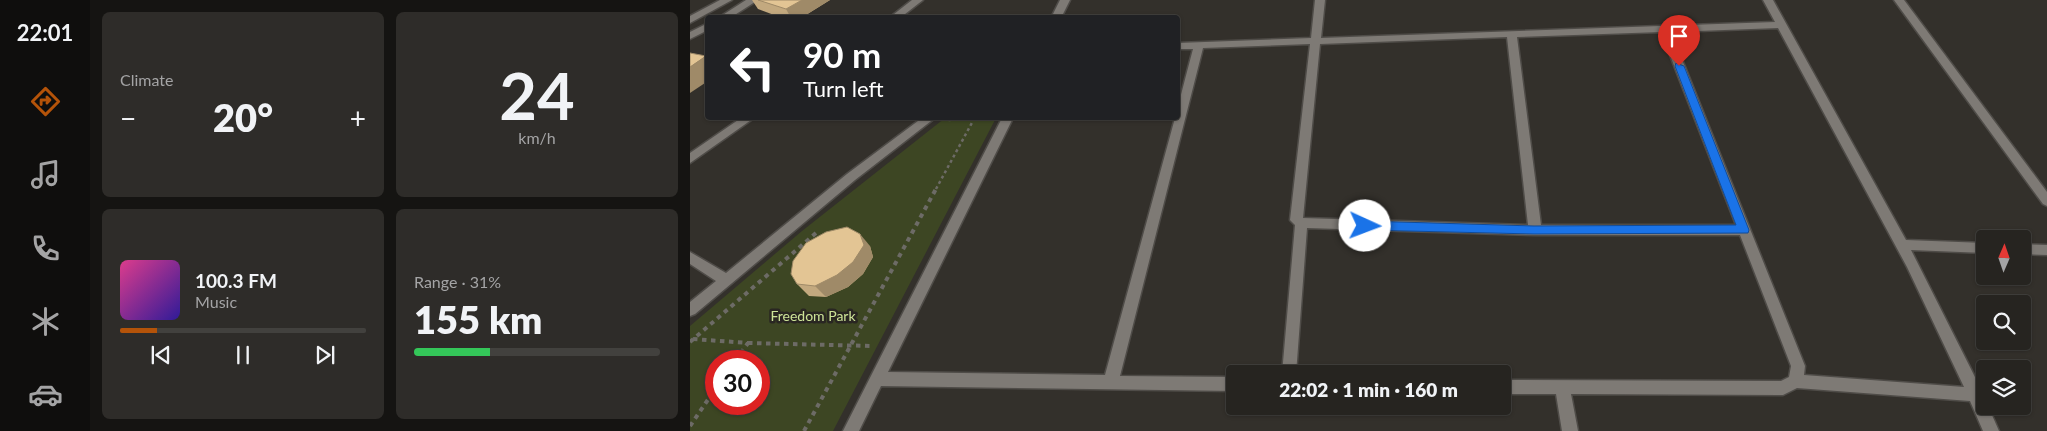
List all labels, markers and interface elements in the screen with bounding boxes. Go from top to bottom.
pin [1658,15,1700,66]
text: 22:01 [17,19,73,46]
icon: arrive [1665,22,1693,50]
text: 90 m [803,33,881,75]
icon: left [720,35,785,100]
text: 24 [499,56,575,134]
text: Climate [120,70,173,89]
text: Turn left [803,75,884,102]
icon: directions [28,84,63,119]
text: 20° [213,94,273,140]
text: − [120,101,136,135]
text: + [350,101,366,135]
text: km/h [518,128,556,147]
icon: music [28,157,63,192]
position arrow [1338,199,1390,251]
north arrow [1976,230,2031,285]
map controls [1976,230,2031,415]
icon: phone [28,231,63,266]
text: 100.3 FM [195,269,277,292]
text: Range · 31% [414,272,501,291]
text: Music [195,292,237,311]
button: search [1976,295,2031,350]
text: 155 km [414,296,542,342]
icon: climate [28,304,63,339]
park label: Freedom Park [770,307,856,324]
icon: previous [147,341,175,369]
icon: pause [229,341,257,369]
icon: next [311,341,339,369]
speed limit sign: 30 [705,350,770,415]
button: layers [1976,360,2031,415]
icon: car [28,377,63,412]
text: 22:02 · 1 min · 160 m [1279,378,1458,401]

